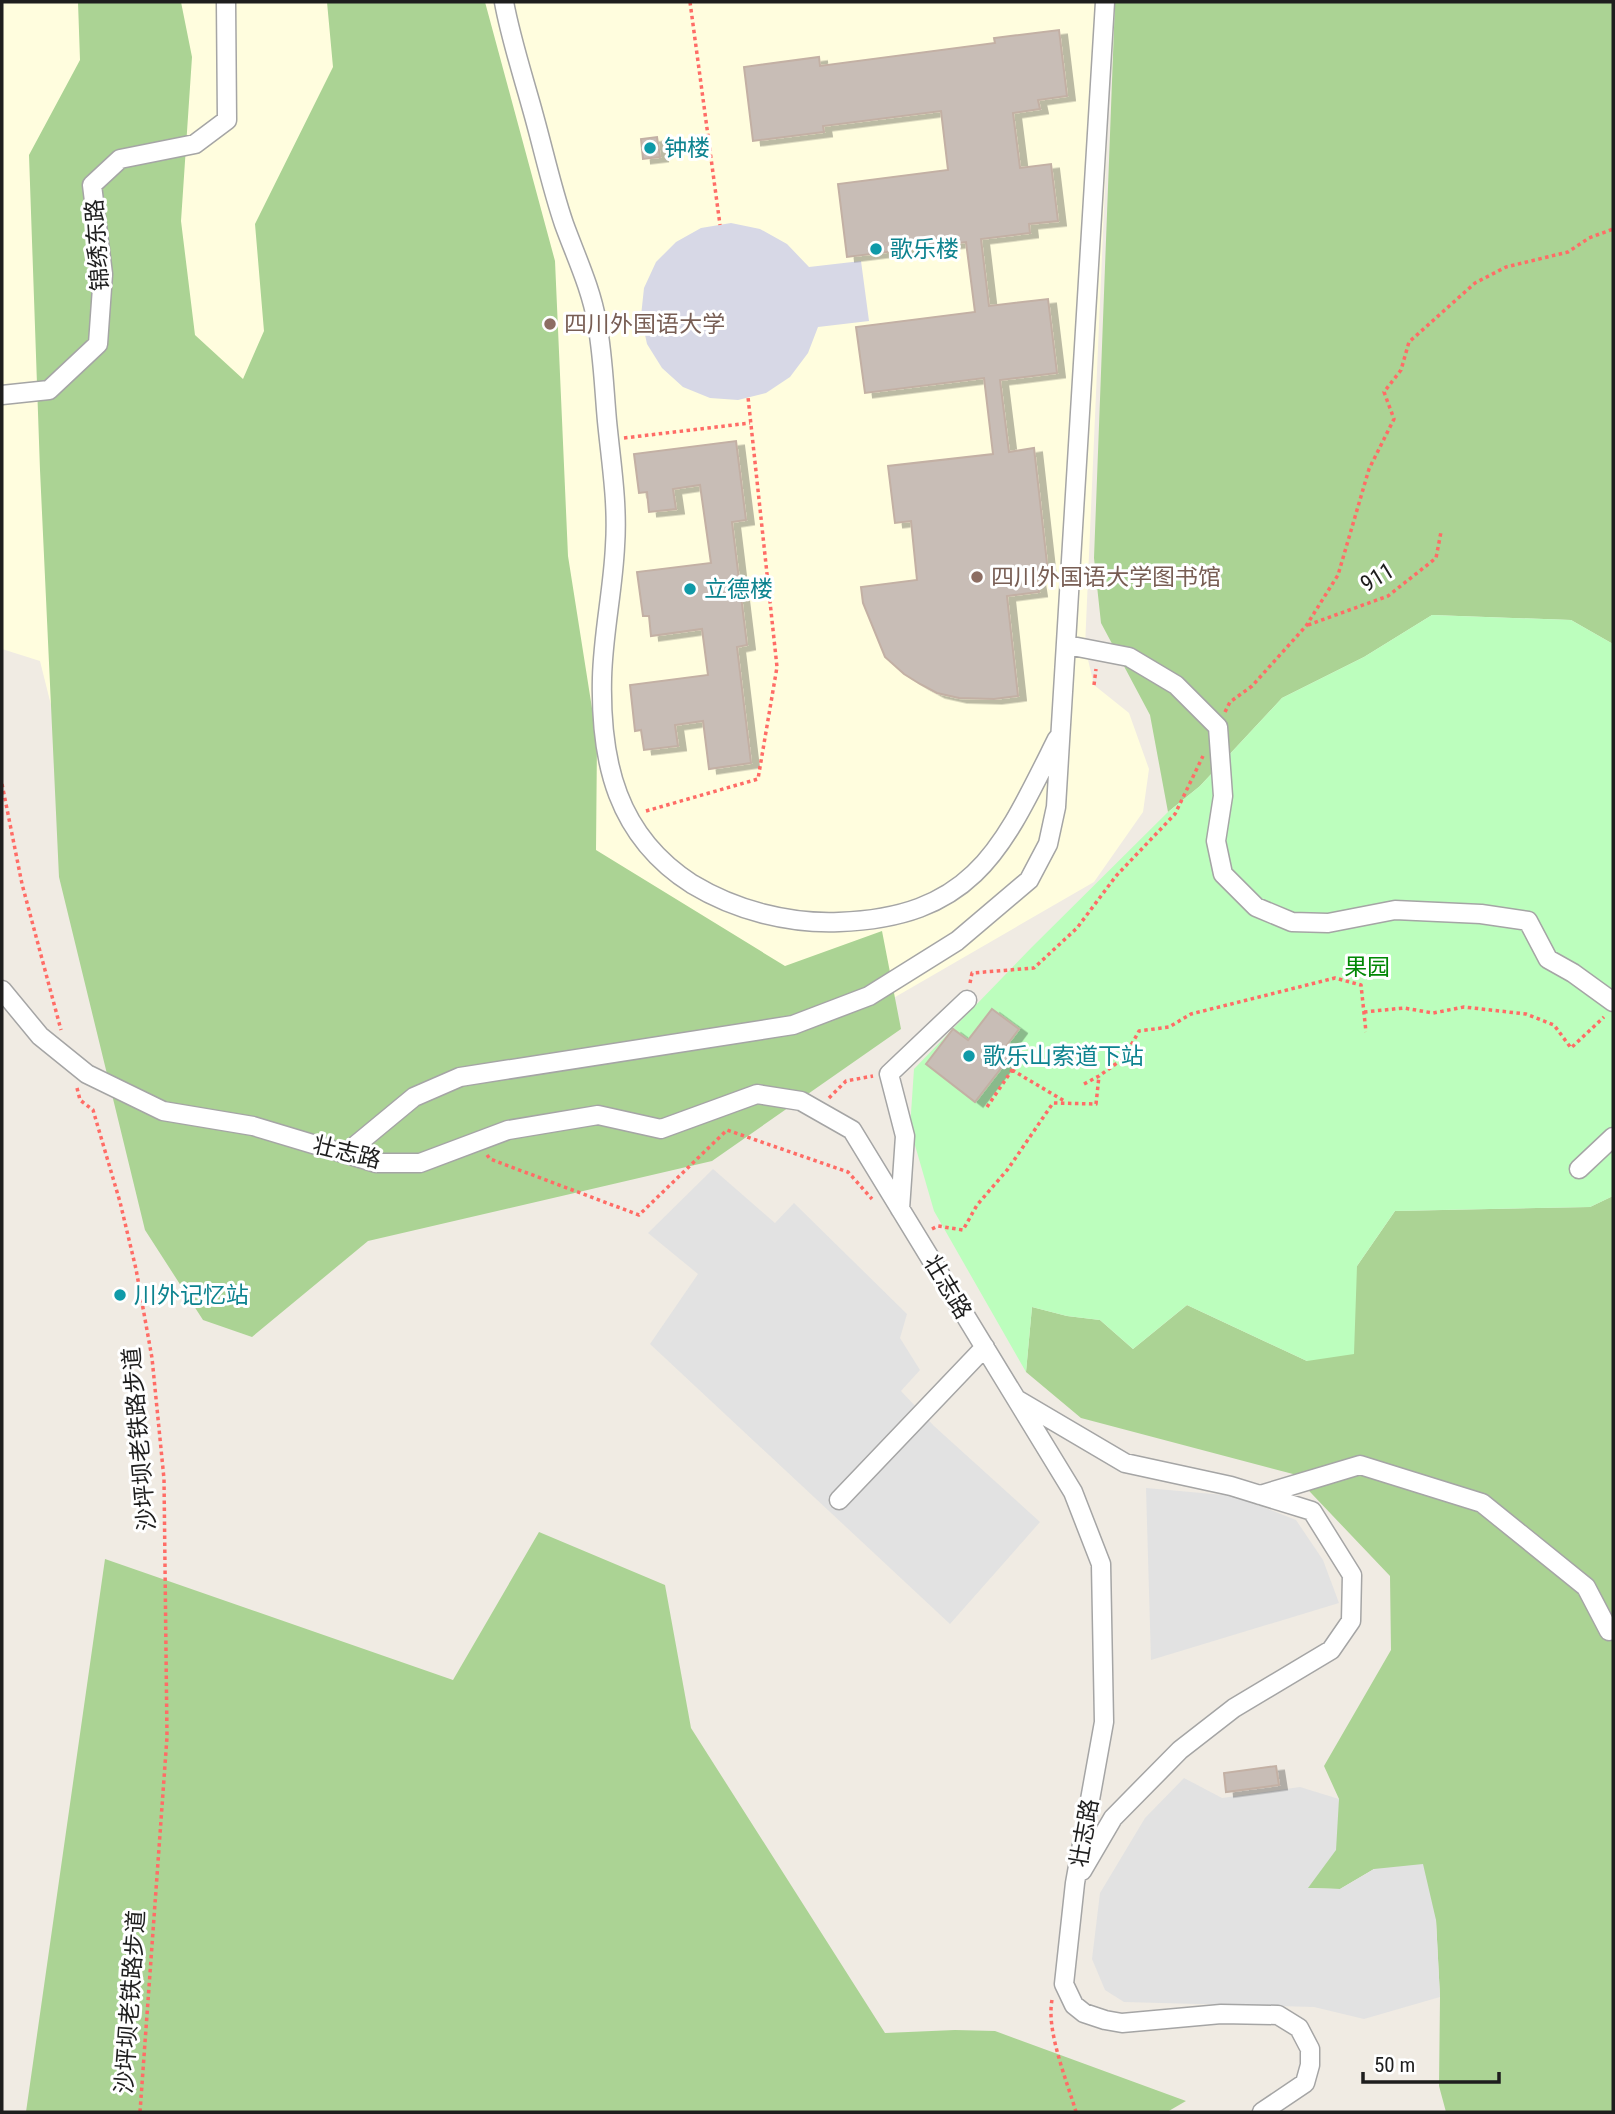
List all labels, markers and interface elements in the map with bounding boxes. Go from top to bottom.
place label: 钟楼 [664,135,710,162]
marker: 钟楼 [642,140,658,156]
street label: 锦绣东路 [81,198,114,292]
place label: 歌乐楼 [890,236,959,263]
marker: 歌乐楼 [868,241,884,257]
place label: 四川外国语大学 [564,311,725,338]
marker: 四川外国语大学 [542,316,558,332]
street label: 911 [1356,557,1399,598]
place label: 四川外国语大学图书馆 [991,564,1221,591]
marker: 四川外国语大学图书馆 [969,569,985,585]
place label: 立德楼 [704,576,773,603]
marker: 立德楼 [682,581,698,597]
park label: 果园 [1344,954,1390,981]
place label: 歌乐山索道下站 [983,1043,1144,1070]
marker: 歌乐山索道下站 [961,1048,977,1064]
street label: 壮志路 [310,1131,384,1174]
street label: 壮志路 [918,1251,977,1324]
place label: 川外记忆站 [134,1282,249,1309]
marker: 川外记忆站 [112,1287,128,1303]
street label: 沙坪坝老铁路步道 [118,1346,161,1532]
street label: 壮志路 [1065,1797,1104,1869]
street label: 沙坪坝老铁路步道 [111,1909,150,2095]
scale bar [1363,2040,1500,2084]
text: 50 m [1374,2053,1415,2077]

